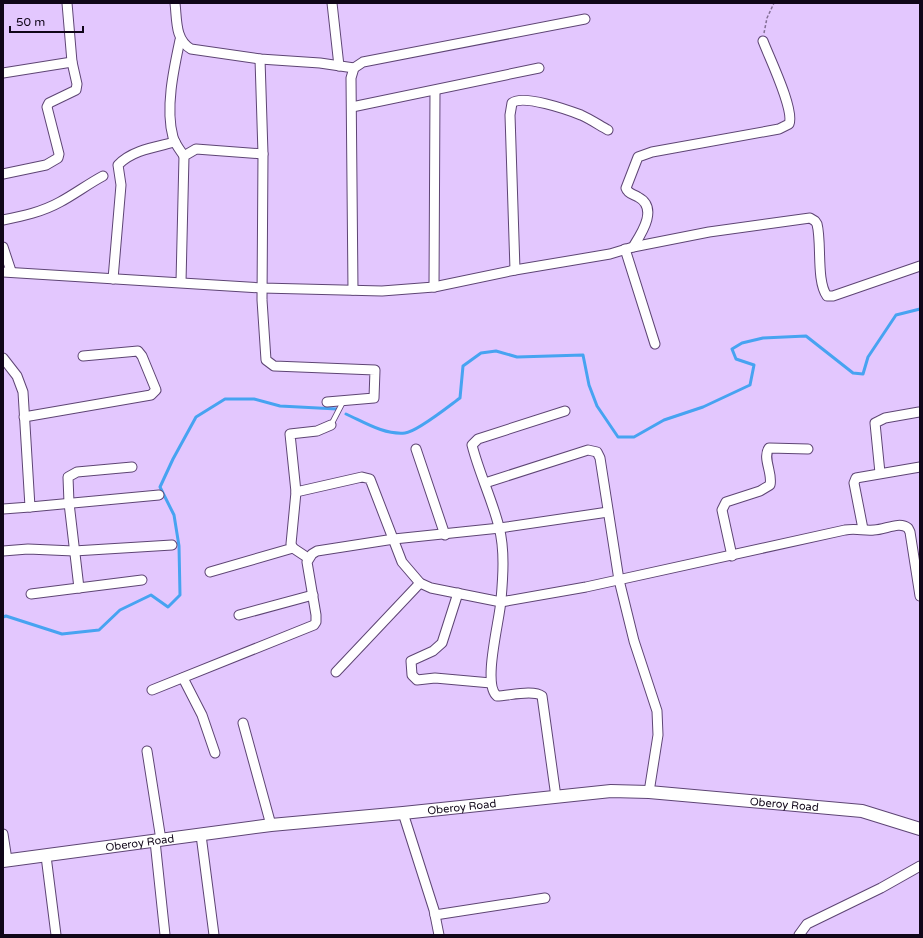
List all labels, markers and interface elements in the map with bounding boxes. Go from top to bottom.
scale bar [10,8,83,34]
text: 50 m [16,15,45,29]
street label: Oberoy Road [749,795,819,814]
street label: Oberoy Road [427,797,497,817]
street label: Oberoy Road [105,832,175,854]

